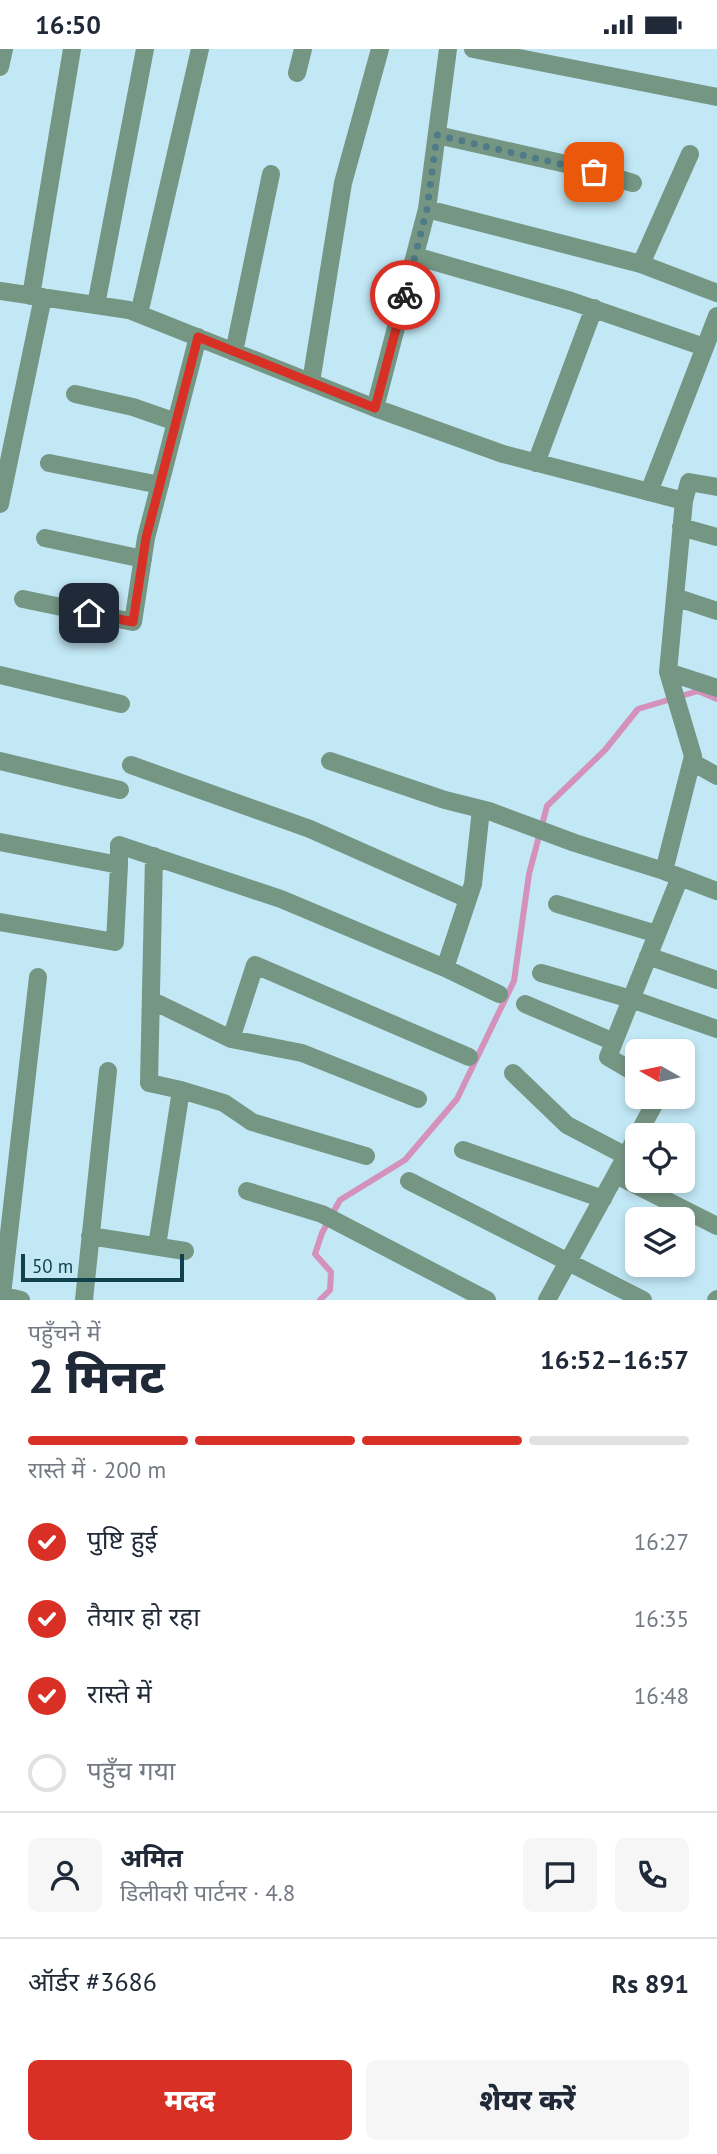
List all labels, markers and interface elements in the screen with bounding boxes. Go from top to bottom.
text: 16:50 [35,8,101,41]
pin [564,142,624,202]
icon: bag [575,153,613,191]
courier [370,260,440,330]
icon: bike [386,276,424,314]
pin [59,583,119,643]
icon: home [70,594,108,632]
north arrow [625,1039,695,1109]
map controls [625,1039,695,1277]
button: locate [625,1123,695,1193]
button: layers [625,1207,695,1277]
scale bar [21,1251,184,1283]
text: 50 m [32,1254,73,1278]
text: पहुँचने में [28,1318,101,1347]
text: 16:52–16:57 [540,1343,689,1376]
text: 2 मिनट [28,1346,165,1406]
text: रास्ते में · 200 m [28,1455,166,1484]
icon: check [28,1523,66,1561]
text: पुष्टि हुई [87,1523,157,1556]
text: 16:27 [634,1527,689,1556]
icon: check [28,1600,66,1638]
text: तैयार हो रहा [87,1600,200,1633]
text: 16:35 [634,1604,689,1633]
icon: check [28,1677,66,1715]
text: रास्ते में [87,1677,152,1710]
text: 16:48 [634,1681,689,1710]
text: पहुँच गया [87,1754,175,1787]
button: person [28,1838,102,1912]
button: chat [523,1838,597,1912]
button: phone [615,1838,689,1912]
text: अमित [120,1841,183,1874]
text: डिलीवरी पार्टनर · 4.8 [120,1878,295,1907]
text: ऑर्डर #3686 [28,1965,157,1998]
text: Rs 891 [612,1967,689,2000]
button: मदद [28,2060,352,2140]
button: शेयर करें [366,2060,689,2140]

